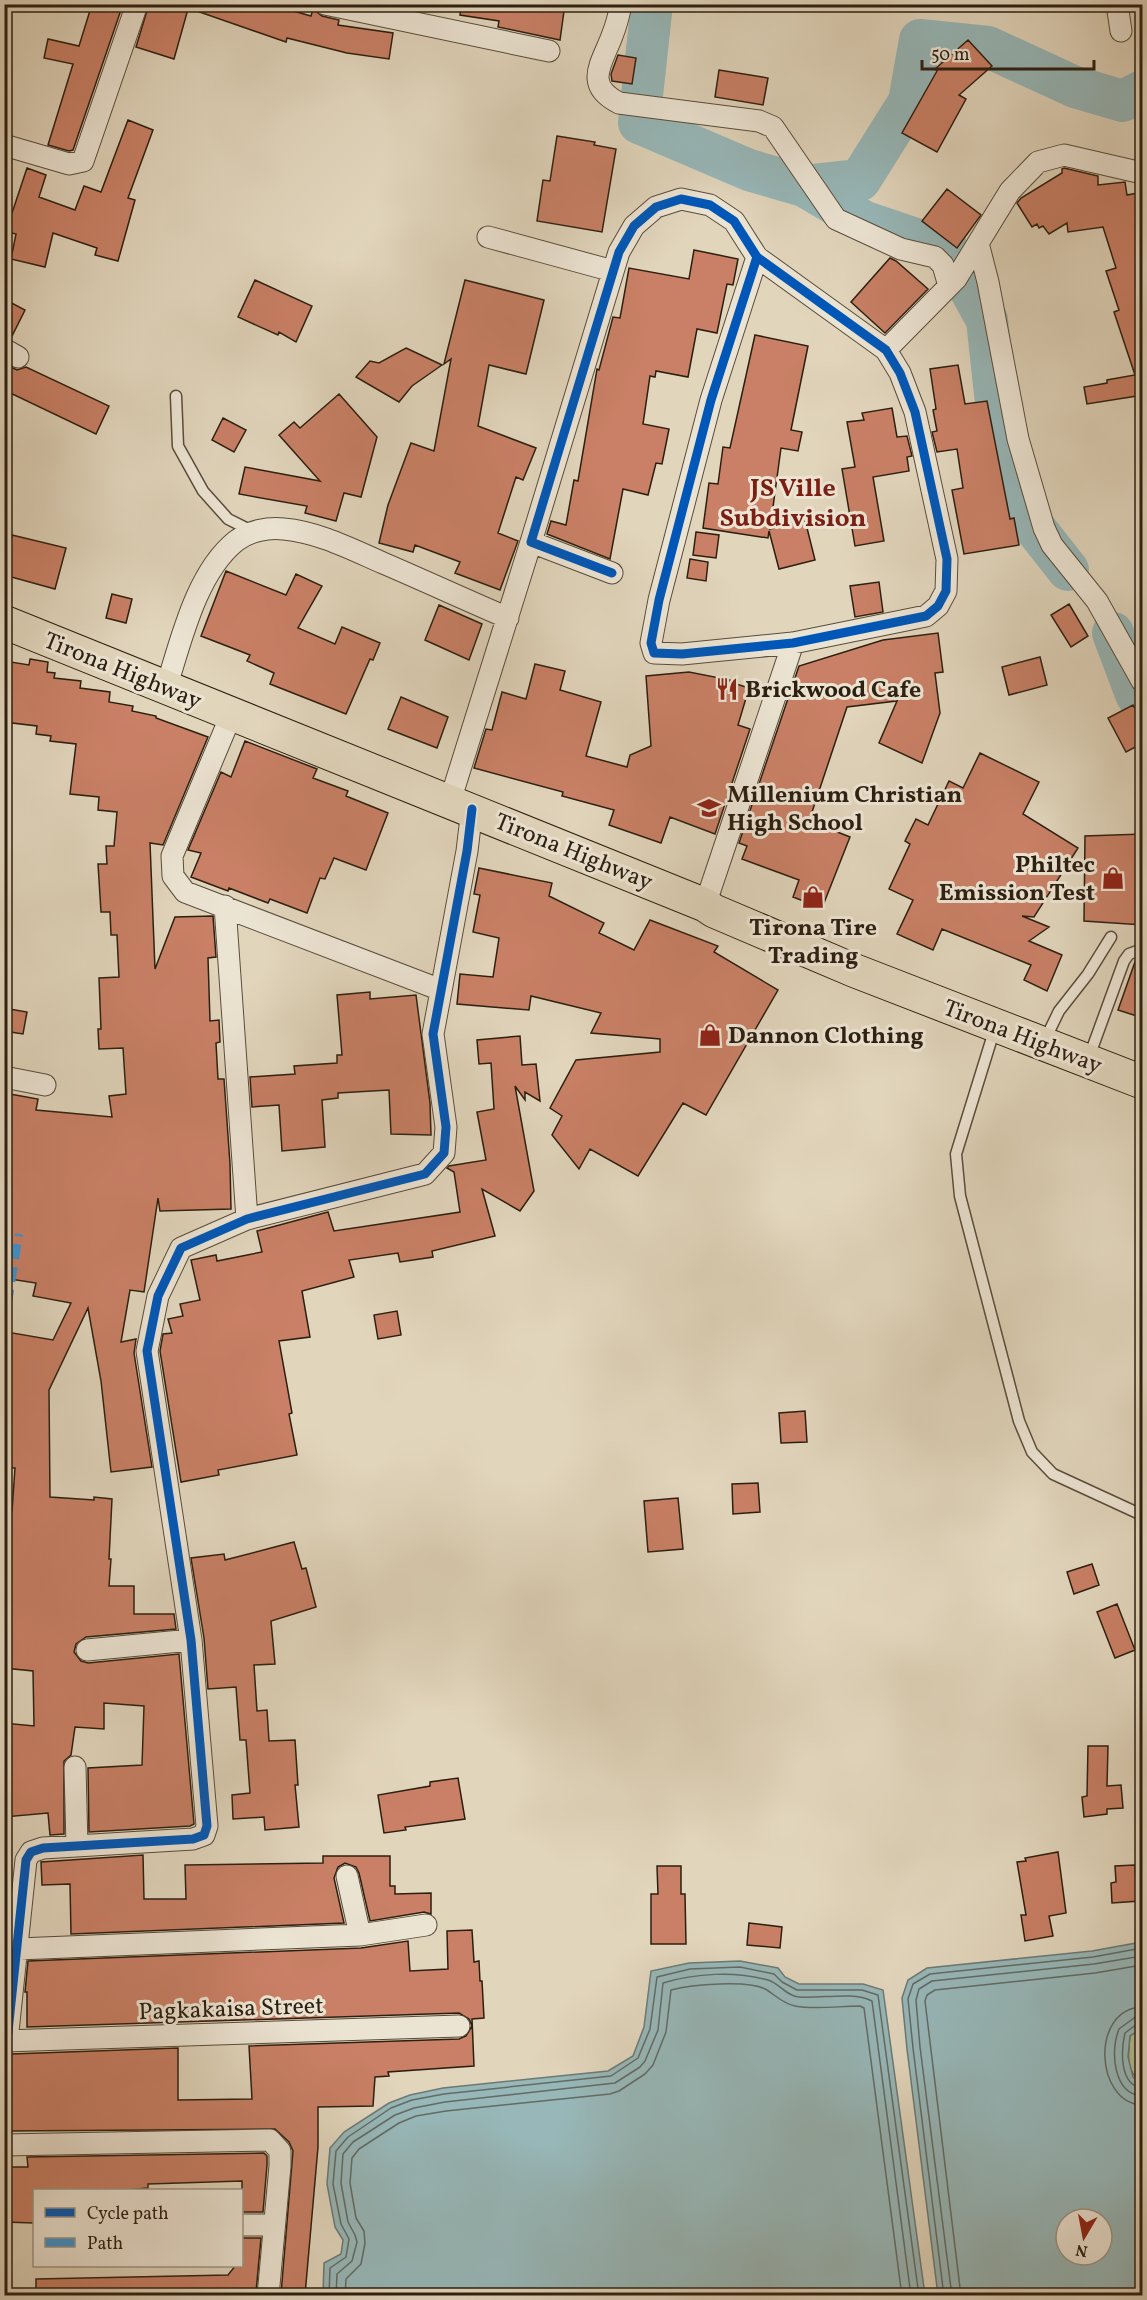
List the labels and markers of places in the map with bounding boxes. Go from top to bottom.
place label: Brickwood Cafe [745,674,921,708]
restaurant icon: Brickwood Cafe [714,676,740,702]
place label: Millenium Christian High School [727,779,963,841]
school or university icon: Millenium Christian High School [696,795,722,821]
place label: Philtec Emission Test [939,849,1095,911]
shop icon: Philtec Emission Test [1100,865,1126,891]
shop icon: Tirona Tire Trading [800,884,826,910]
place label: Tirona Tire Trading [749,912,877,974]
place label: Dannon Clothing [728,1020,924,1054]
shop icon: Dannon Clothing [697,1022,723,1048]

